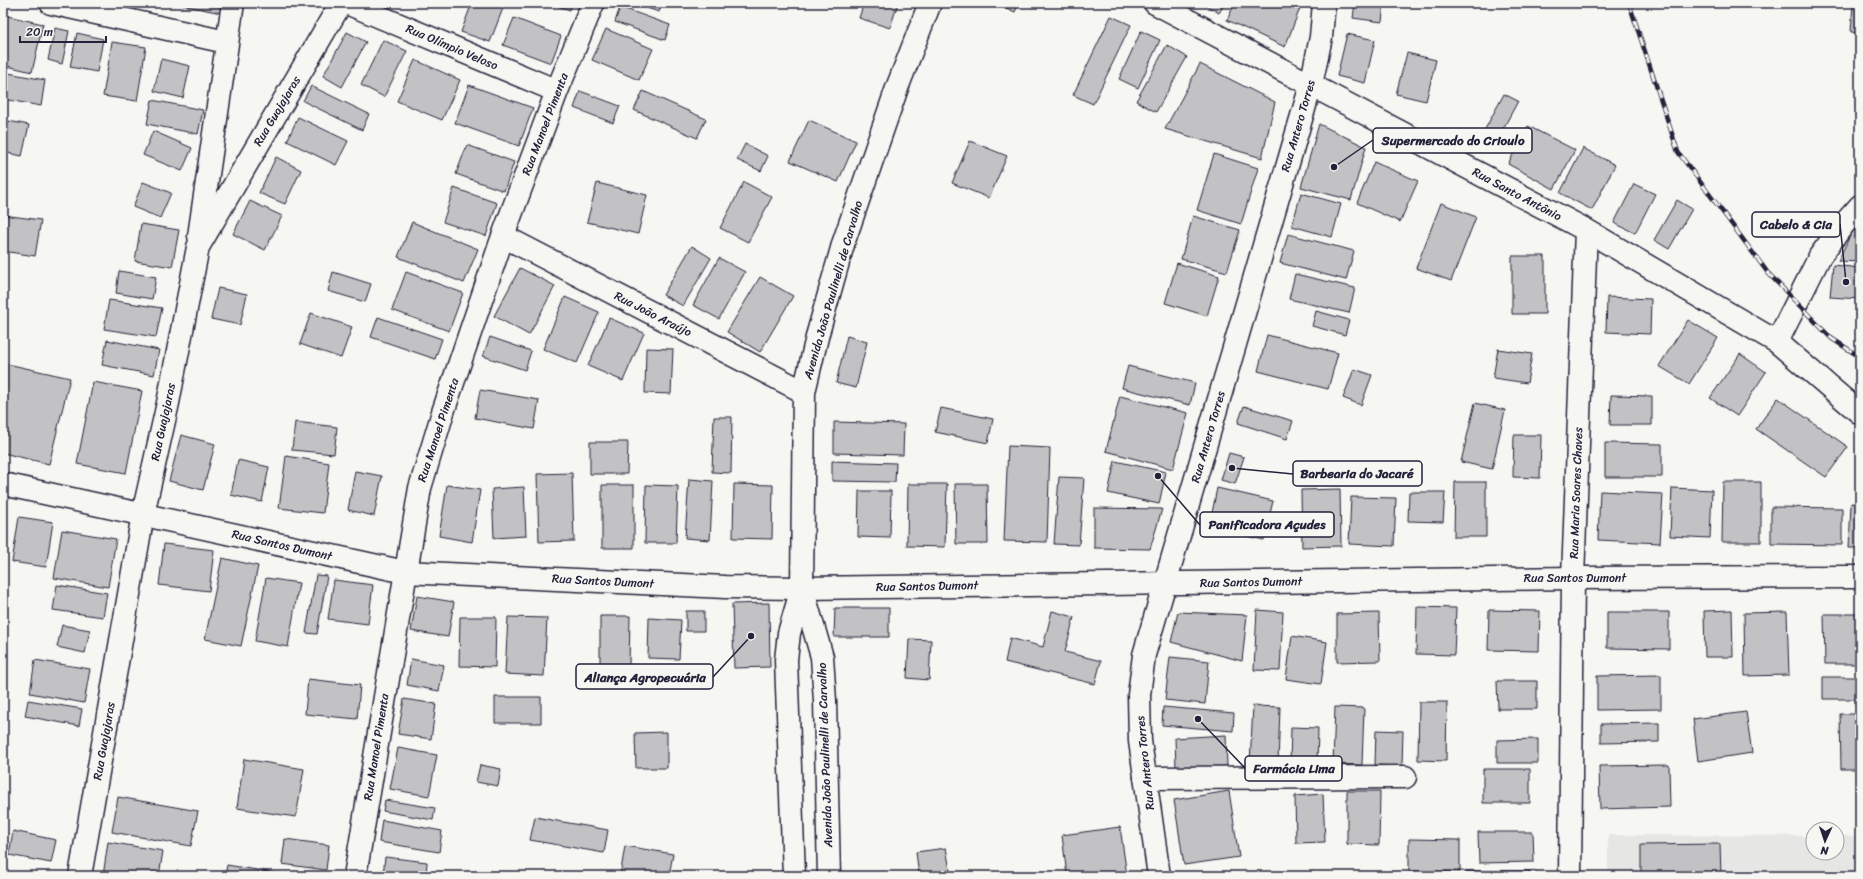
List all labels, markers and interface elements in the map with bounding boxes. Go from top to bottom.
scale bar [20,18,106,44]
street label: Rua Olímpio Veloso [402,18,502,76]
text: 20 m [26,21,53,43]
street label: Rua Manoel Pimenta [515,69,575,178]
street label: Rua Guajajaras [247,71,307,151]
street label: Rua Antero Torres [1274,77,1322,175]
callout: Supermercado do Crioulo [1373,128,1532,153]
text: Supermercado do Crioulo [1380,129,1525,152]
street label: Rua Santo Antônio [1468,161,1566,227]
street label: Avenida João Paulinelli de Carvalho [797,198,869,383]
callout: Cabelo & Cia [1752,212,1840,237]
text: Cabelo & Cia [1759,213,1832,236]
street label: Rua João Araújo [610,285,696,343]
street label: Rua Manoel Pimenta [411,374,465,485]
street label: Rua Guajajaras [144,381,182,463]
street label: Rua Antero Torres [1184,388,1232,486]
street label: Rua Maria Soares Chaves [1563,426,1589,559]
callout: Barbearia do Jacaré [1293,461,1422,486]
text: Barbearia do Jacaré [1300,462,1414,485]
callout: Panificadora Açudes [1200,512,1334,537]
text: Panificadora Açudes [1208,513,1326,536]
street label: Rua Santos Dumont [230,523,335,567]
street label: Rua Santos Dumont [551,567,656,595]
street label: Rua Santos Dumont [1524,567,1627,589]
street label: Rua Santos Dumont [1200,570,1304,594]
street label: Rua Santos Dumont [876,574,980,598]
street label: Avenida João Paulinelli de Carvalho [811,662,839,849]
callout: Aliança Agropecuária [576,664,713,689]
text: Aliança Agropecuária [583,666,706,689]
street label: Rua Manoel Pimenta [357,691,395,802]
street label: Rua Guajajaras [86,700,122,782]
street label: Rua Antero Torres [1129,715,1161,811]
callout: Farmácia Lima [1245,756,1342,781]
text: Farmácia Lima [1252,757,1335,780]
north arrow [1805,821,1845,861]
text: N [1820,841,1830,860]

